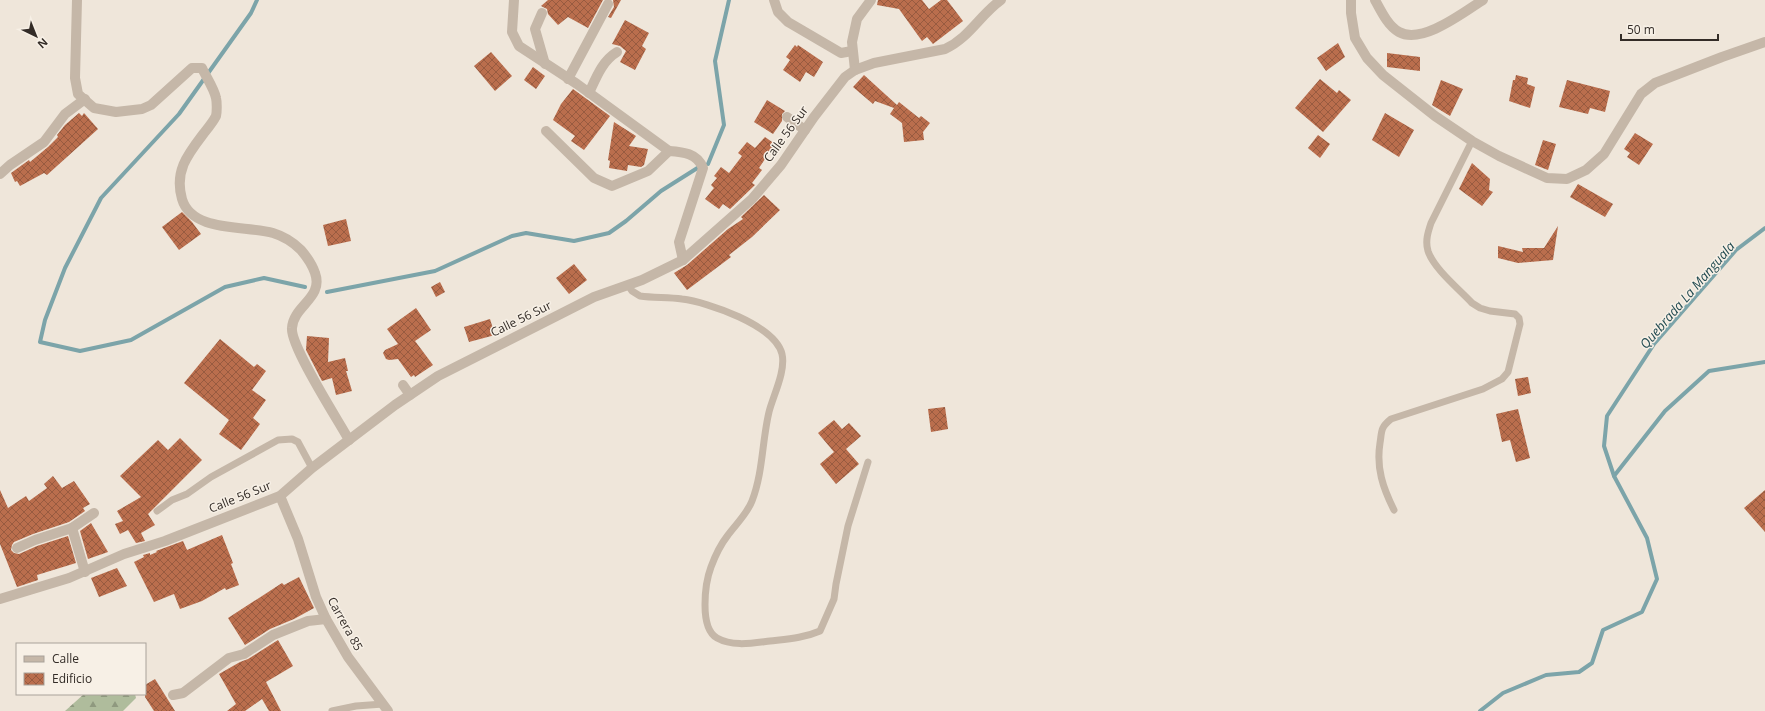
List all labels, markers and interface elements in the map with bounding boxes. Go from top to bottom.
north arrow [16,16,56,56]
scale bar [1621,16,1718,42]
text: 50 m [1627,21,1655,38]
text: N [35,35,52,52]
street label: Calle 56 Sur [759,102,812,165]
water label: Quebrada La Manguala [1635,237,1739,352]
street label: Calle 56 Sur [487,296,554,341]
street label: Calle 56 Sur [206,476,274,517]
street label: Carrera 85 [324,594,367,654]
legend [16,643,146,695]
text: Calle [52,650,79,667]
text: Edificio [52,670,92,687]

